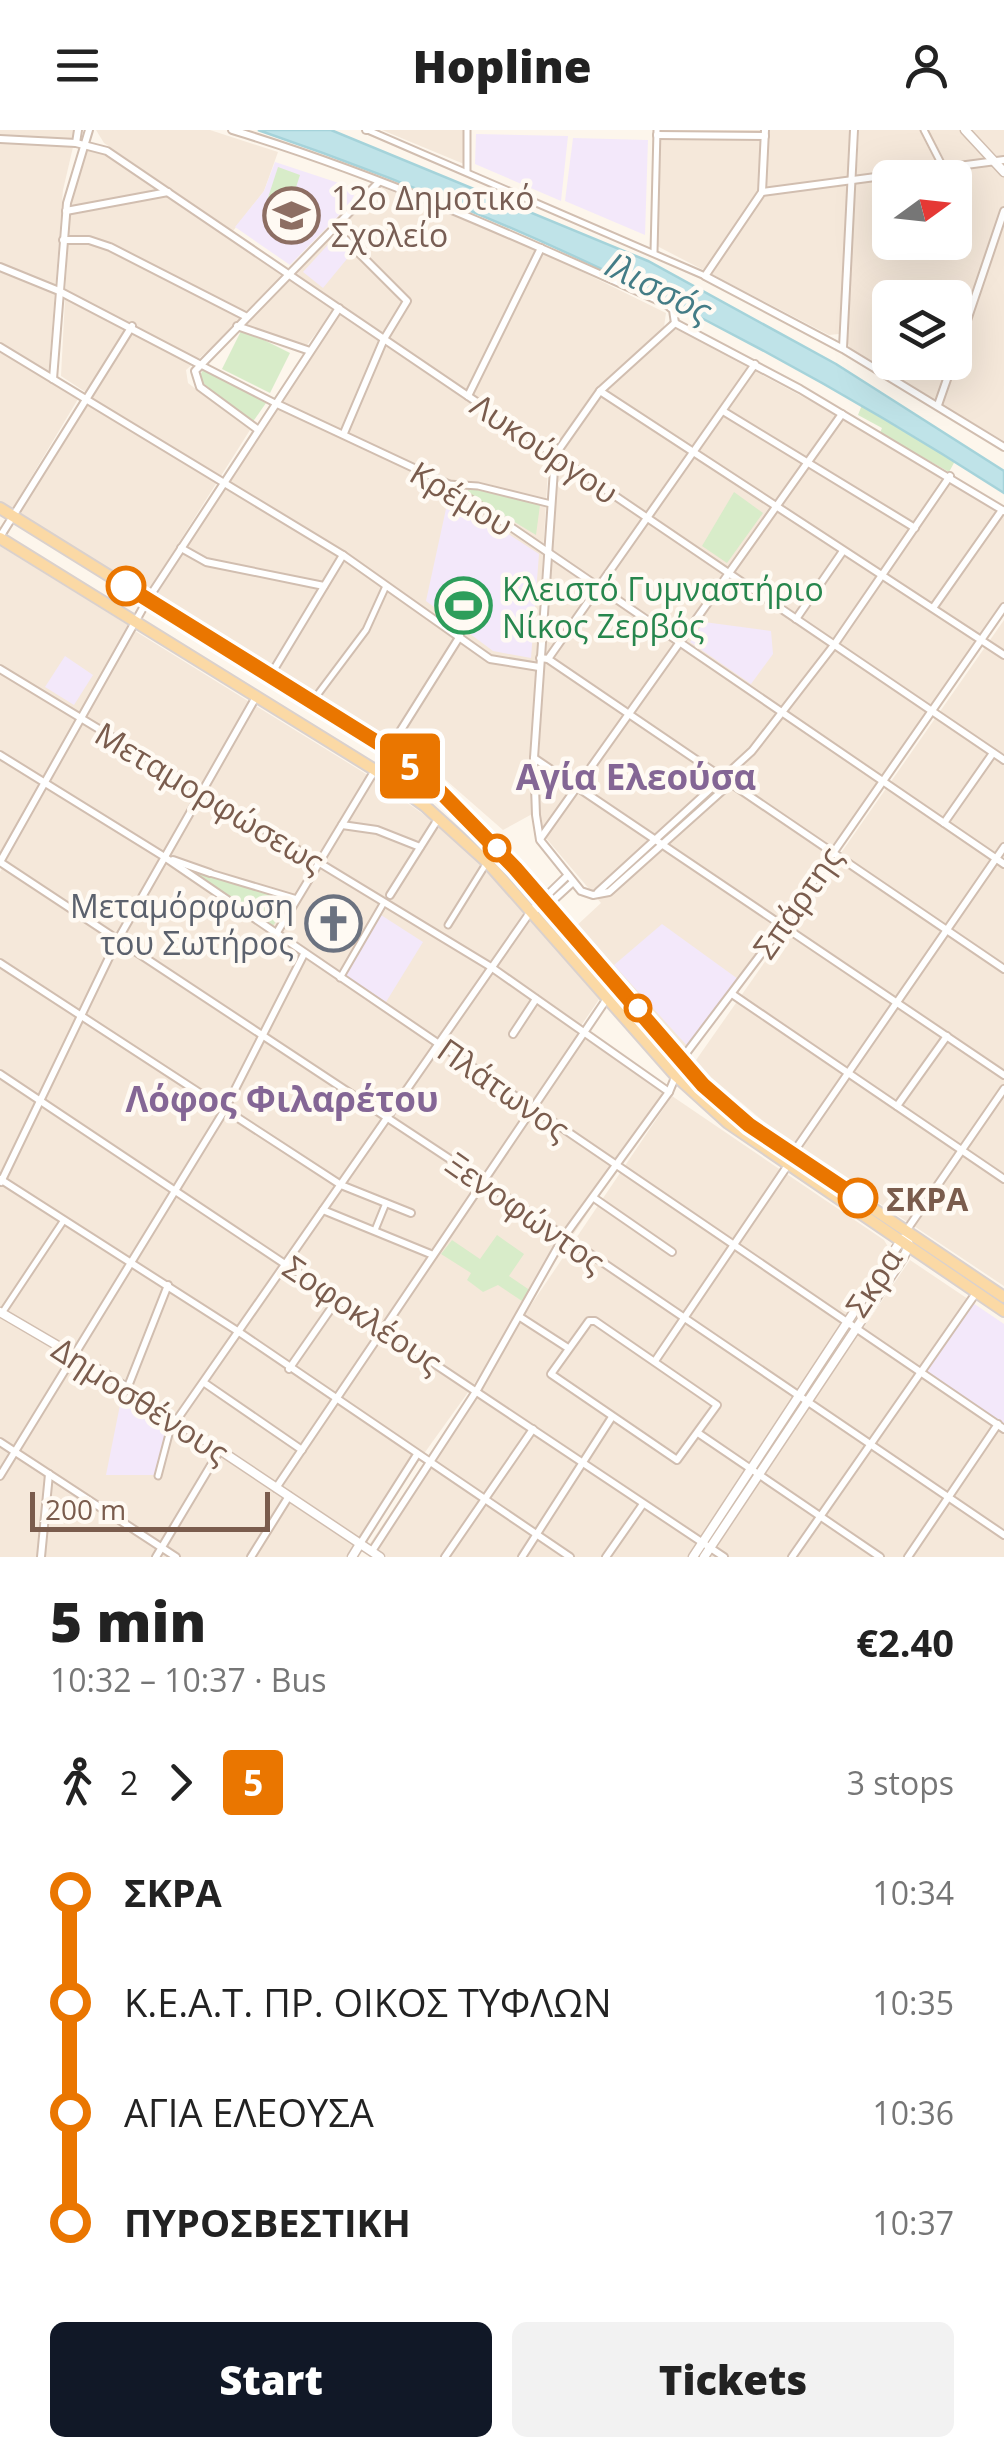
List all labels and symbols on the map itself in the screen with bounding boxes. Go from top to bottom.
north arrow [872,160,972,260]
place label: 12ο Δημοτικό Σχολείο [331,176,534,256]
school or university icon: 12ο Δημοτικό Σχολείο [262,185,322,245]
water label: Ιλισσός [598,240,721,334]
street label: Λυκούργου [463,383,627,513]
street label: Κρέμου [403,451,521,545]
unlabelled marker [107,567,145,605]
place label: Κλειστό Γυμναστήριο Νίκος Ζερβός [502,567,824,647]
sports icon: Κλειστό Γυμναστήριο Νίκος Ζερβός [433,576,493,636]
street label: Μεταμορφώσεως [88,712,332,882]
line badge: 5 [378,734,442,798]
district label: Αγία Ελεούσα [516,753,756,800]
unlabelled marker [484,835,510,861]
street label: Σπάρτης [743,837,851,967]
place label: Μεταμόρφωση του Σωτήρος [70,884,294,964]
church icon: Μεταμόρφωση του Σωτήρος [303,893,363,953]
unlabelled marker [625,995,651,1021]
street label: Πλάτωνος [429,1028,579,1150]
district label: Λόφος Φιλαρέτου [125,1075,439,1122]
street label: Ξενοφώντος [438,1142,614,1282]
place label: ΣΚΡΑ [886,1177,969,1220]
marker: ΣΚΡΑ [839,1179,877,1217]
street label: Σκρα [835,1239,911,1325]
street label: Σοφοκλέους [275,1245,451,1383]
street label: Δημοσθένους [44,1327,238,1473]
scale bar [30,1487,270,1532]

